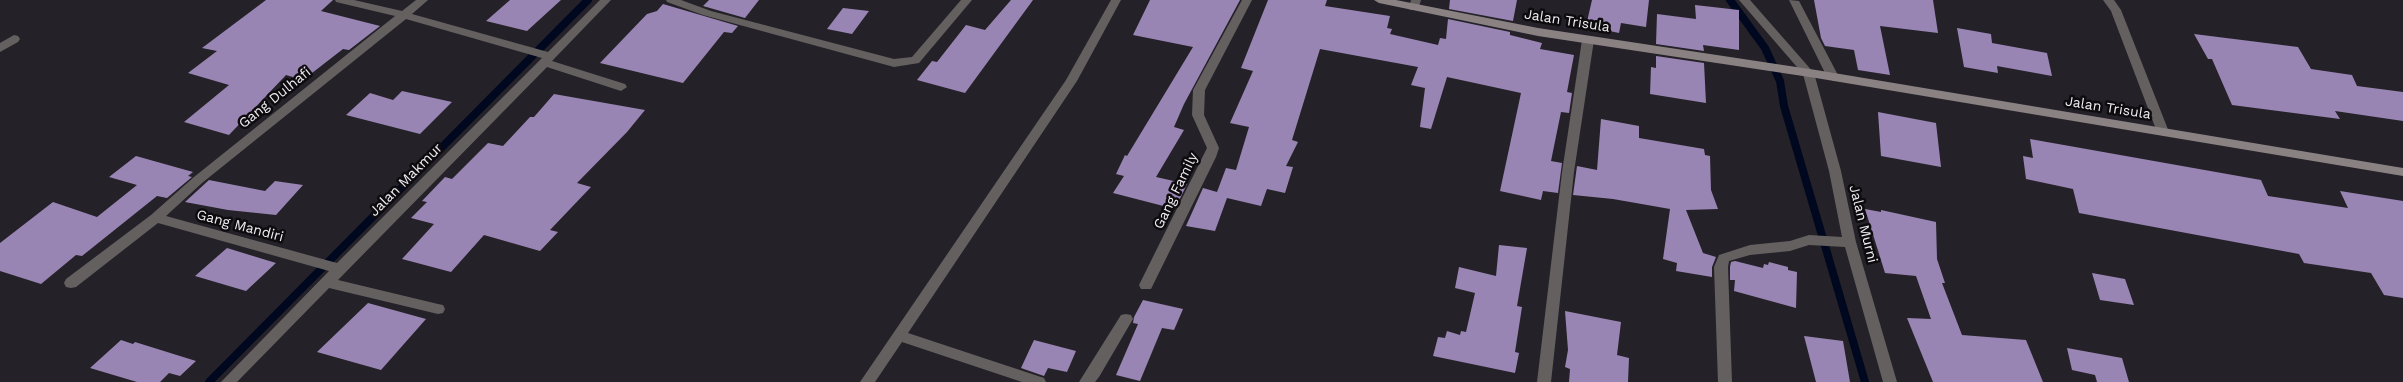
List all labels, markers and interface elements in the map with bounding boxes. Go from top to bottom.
street label: Jalan Trisula [1523,6,1611,36]
street label: Gang Dulhafi [236,64,314,132]
street label: Jalan Trisula [2064,93,2152,123]
street label: Jalan Makmur [366,140,446,220]
street label: Gang Family [1150,150,1202,232]
street label: Jalan Murni [1845,183,1881,265]
street label: Gang Mandiri [195,206,285,246]

